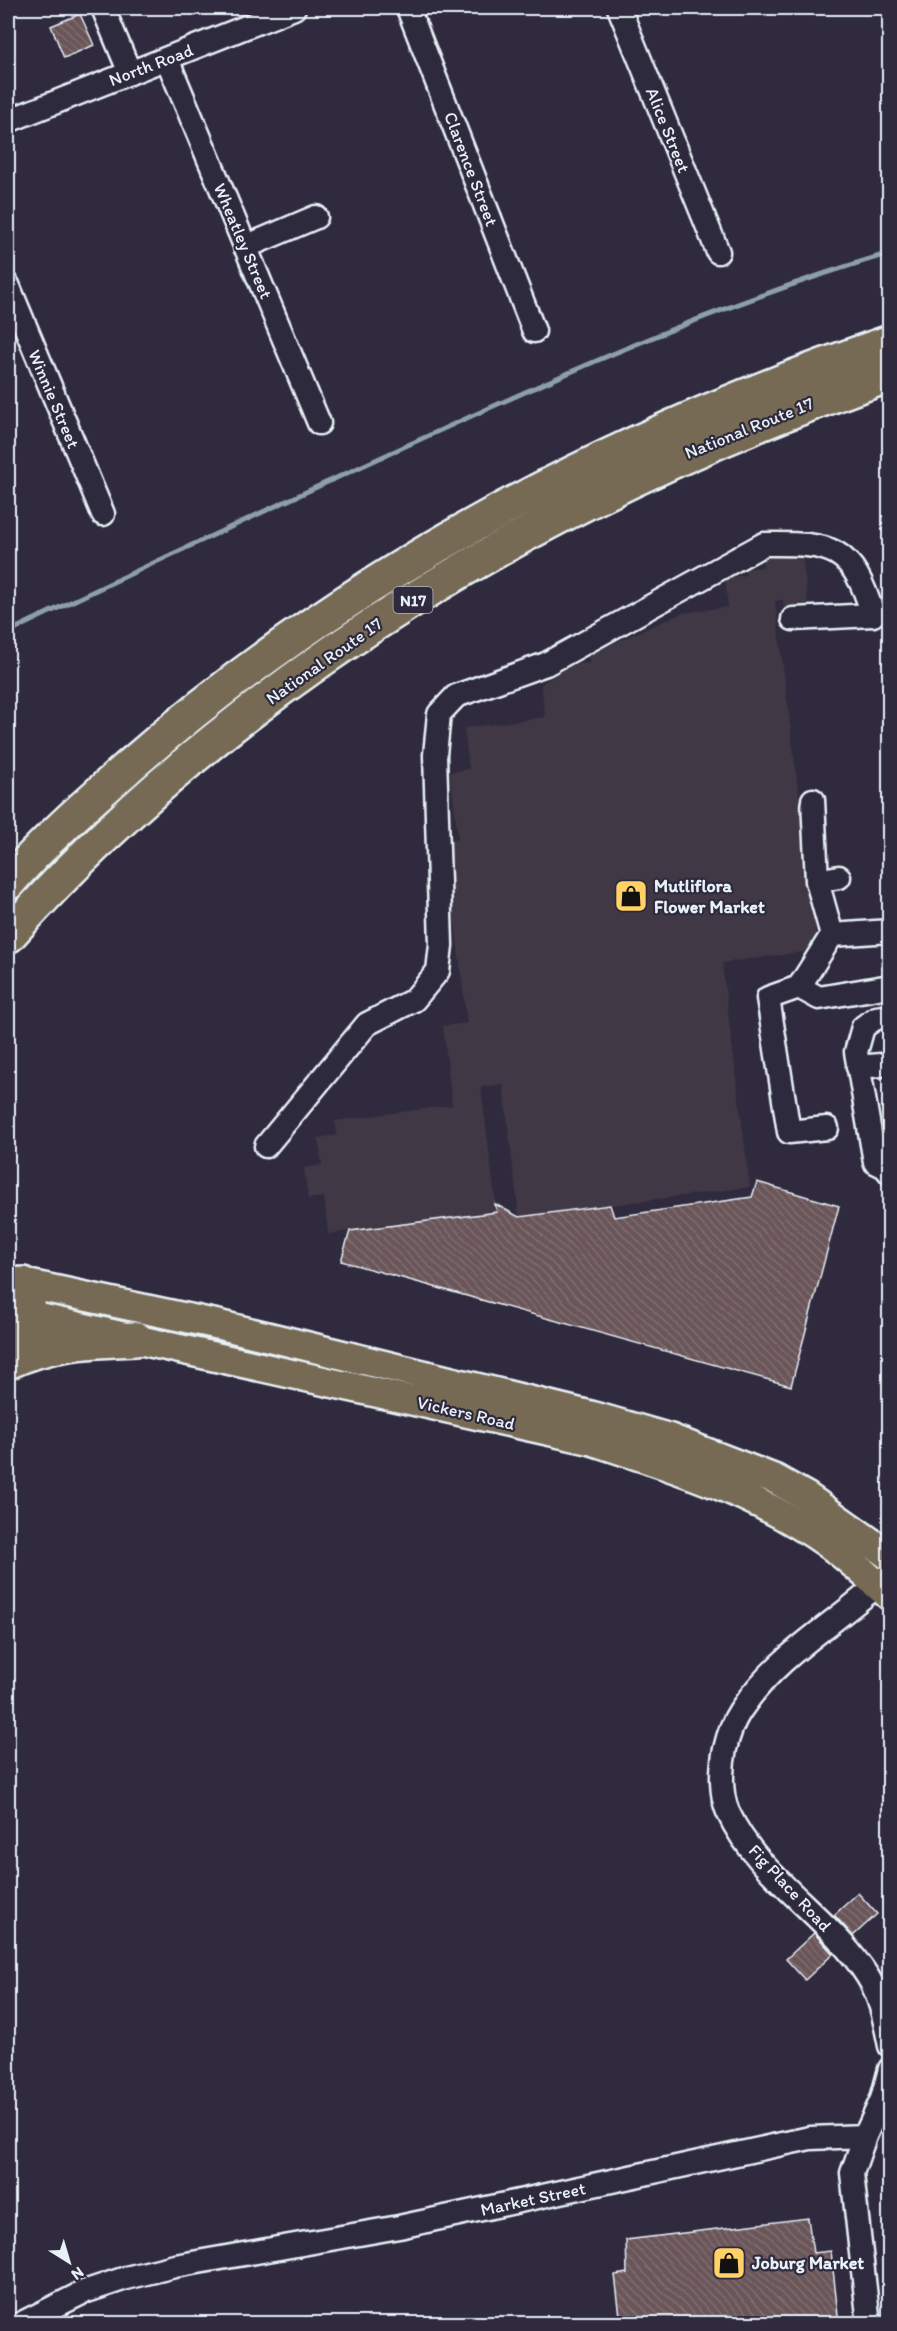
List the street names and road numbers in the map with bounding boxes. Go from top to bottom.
street label: North Road [106,39,196,91]
street label: Alice Street [641,84,695,176]
street label: Clarence Street [439,109,503,229]
street label: Wheatley Street [209,180,277,302]
street label: Winnie Street [23,346,85,452]
street label: National Route 17 [681,392,817,464]
road number: N17 [394,587,432,613]
street label: National Route 17 [262,613,386,709]
street label: Vickers Road [415,1391,517,1435]
street label: Fig Place Road [744,1840,836,1936]
street label: Market Street [478,2177,588,2221]

